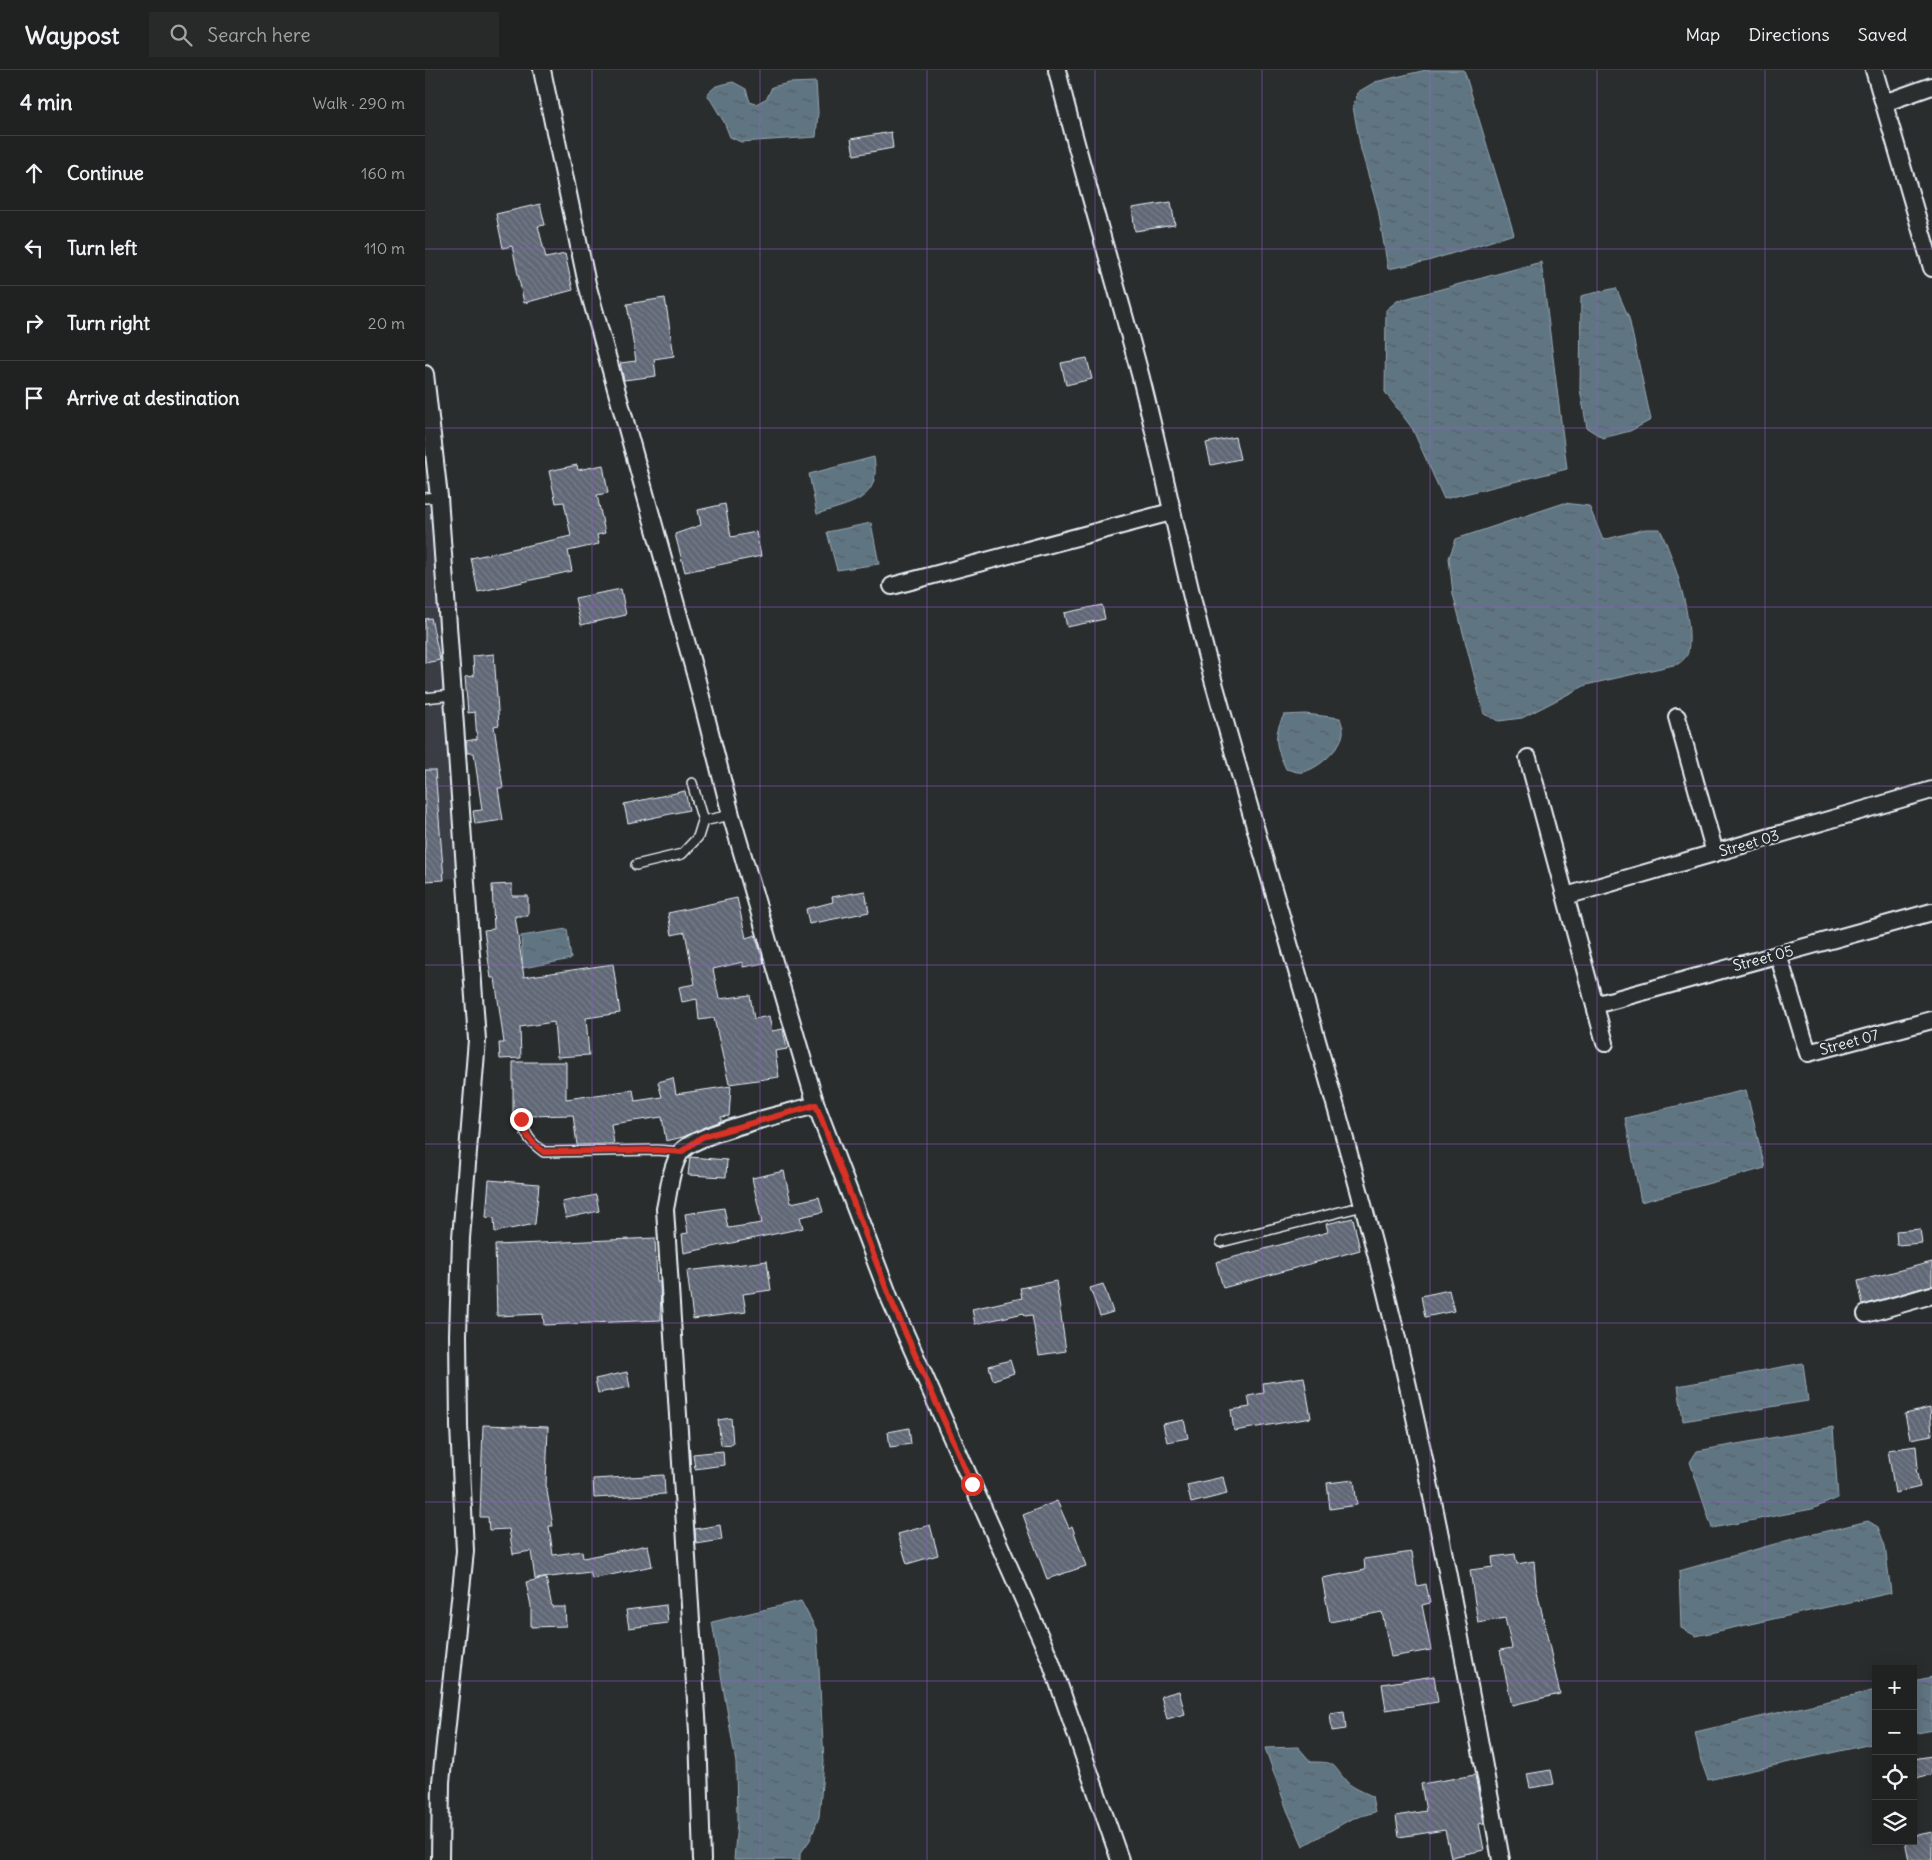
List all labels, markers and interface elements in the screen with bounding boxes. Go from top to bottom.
search box [149,12,499,57]
text: Waypost [25,20,119,50]
icon: search [167,21,195,49]
text: Search here [207,23,310,47]
text: Map [1685,23,1720,46]
text: Directions [1748,23,1830,46]
text: Saved [1858,23,1907,46]
text: 4 min [20,89,72,116]
text: Walk · 290 m [313,93,405,113]
icon: ahead [20,159,48,187]
text: Continue [67,161,144,185]
text: 160 m [361,163,405,183]
icon: left [20,234,48,262]
text: Turn left [67,236,137,260]
text: 110 m [364,238,405,258]
icon: right [20,309,48,337]
text: Turn right [67,311,150,335]
text: 20 m [368,313,405,333]
icon: arrive [20,384,48,412]
text: Arrive at destination [67,386,240,410]
street label: Street 03 [1717,825,1781,861]
street label: Street 05 [1731,941,1795,975]
street label: Street 07 [1817,1025,1881,1059]
route end [510,1108,533,1131]
route start [961,1473,984,1496]
map controls [1872,1665,1917,1845]
button: + [1872,1665,1917,1710]
button: − [1872,1710,1917,1755]
button: locate [1872,1755,1917,1800]
button: layers [1872,1800,1917,1845]

